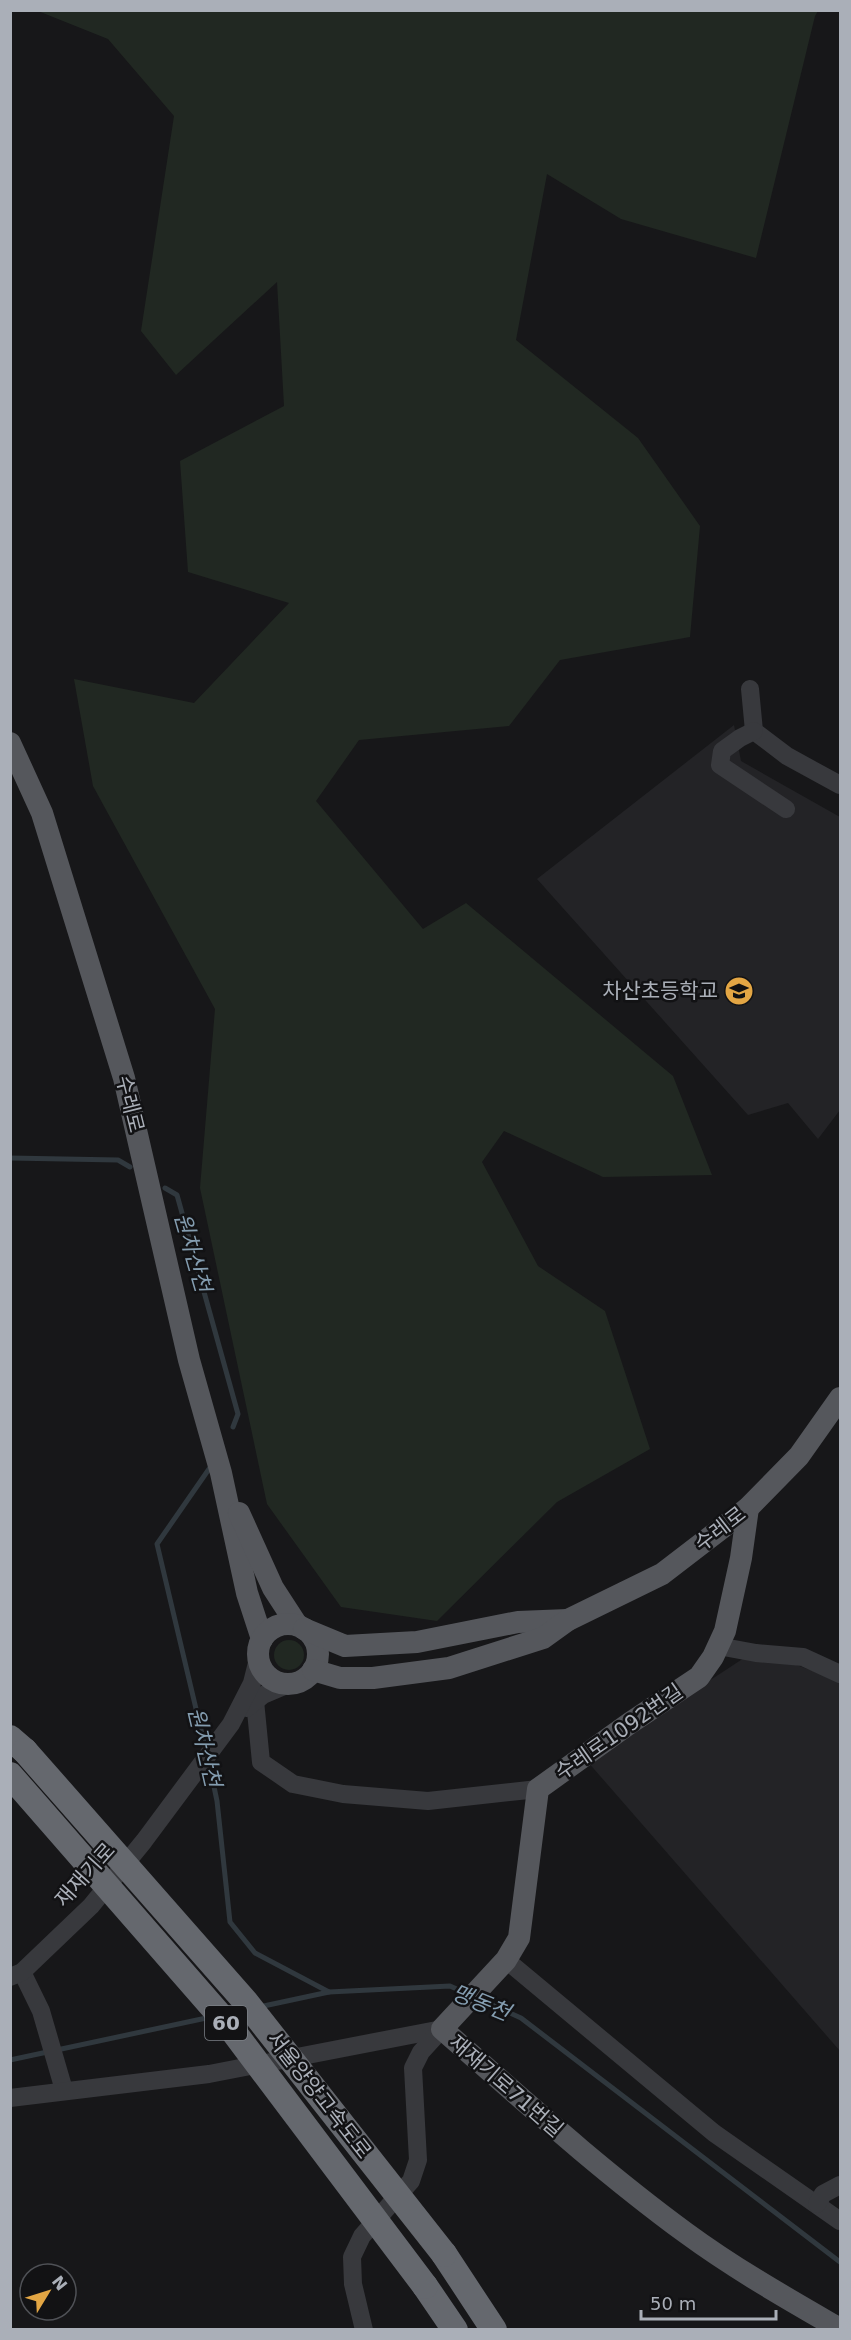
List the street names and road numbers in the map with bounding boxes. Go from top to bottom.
street label: 수레로 [111,1073,149,1135]
street label: 수레로 [690,1502,750,1556]
street label: 수레로1092번길 [551,1679,687,1785]
street label: 재재기로 [50,1838,120,1912]
road number: 60 [205,2006,247,2040]
street label: 서울양양고속도로 [262,2027,376,2163]
street label: 재재기로71번길 [444,2030,568,2142]

